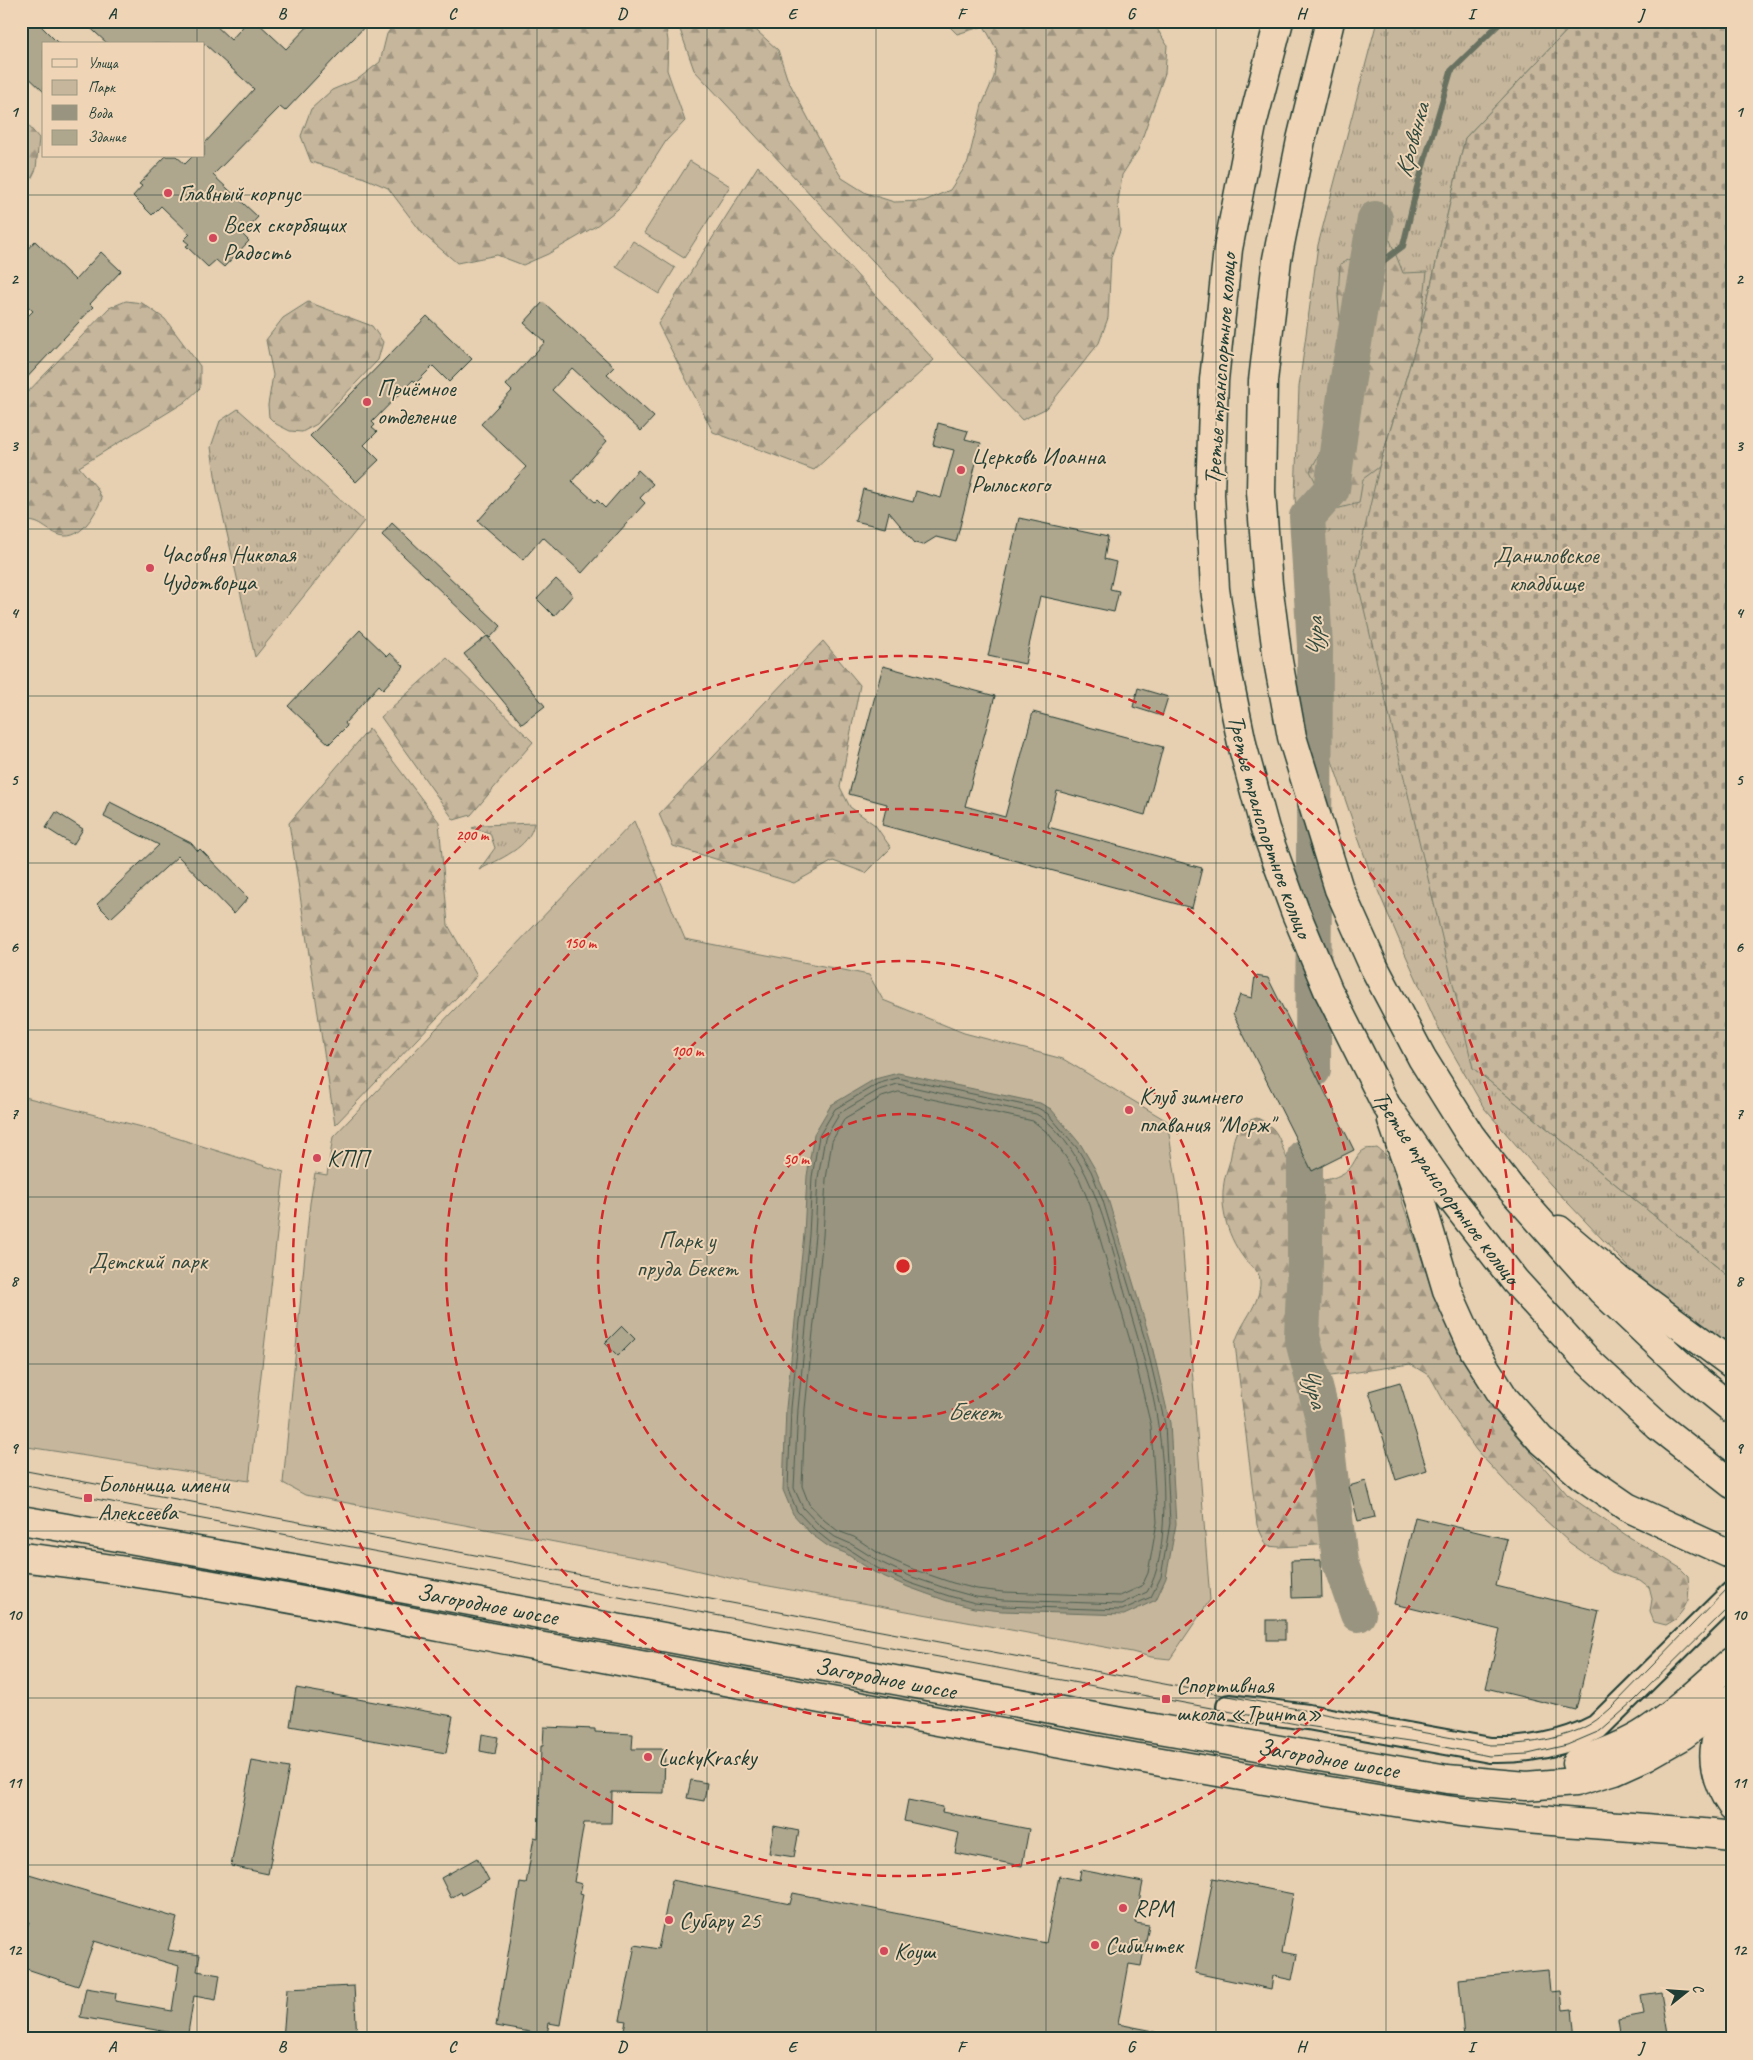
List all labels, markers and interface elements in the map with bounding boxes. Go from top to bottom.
text: A [108,4,118,24]
text: B [278,4,288,24]
text: C [448,4,458,24]
text: D [617,4,628,24]
text: E [788,4,799,24]
text: F [957,4,968,24]
text: G [1127,4,1137,24]
text: H [1296,4,1308,24]
text: I [1468,4,1478,24]
text: J [1637,4,1646,24]
legend [42,42,205,158]
text: Улица [88,54,119,73]
text: Парк [88,78,116,97]
water label: Кровянка [1387,97,1438,181]
text: 1 [10,102,19,122]
text: 1 [1735,102,1744,122]
text: Вода [88,104,113,123]
text: Здание [88,128,127,147]
place label: Главный корпус [178,178,302,208]
marker: Главный корпус [162,187,174,199]
place label: Всех скорбящих Радость [223,209,347,267]
marker: Всех скорбящих Радость [207,232,219,244]
street label: Третье транспортное кольцо [1197,250,1243,486]
text: 2 [10,269,19,289]
text: 2 [1735,269,1744,289]
place label: Приёмное отделение [377,373,458,431]
marker: Приёмное отделение [361,396,373,408]
text: 3 [10,436,19,456]
text: 3 [1735,436,1744,456]
place label: Церковь Иоанна Рыльского [971,441,1106,499]
marker: Церковь Иоанна Рыльского [955,464,967,476]
place label: Часовня Николая Чудотворца [160,539,297,597]
park label: Даниловское кладбище [1493,540,1601,598]
marker: Часовня Николая Чудотворца [144,562,156,574]
text: 4 [10,603,19,623]
text: 4 [1735,603,1744,623]
water label: Чура [1298,615,1332,659]
street label: Третье транспортное кольцо [1222,712,1321,945]
text: 5 [11,770,20,790]
text: 5 [1736,770,1745,790]
text: 200 m [456,826,490,845]
text: 150 m [564,934,598,953]
text: 6 [10,937,19,957]
text: 6 [1735,937,1744,957]
text: 100 m [671,1042,705,1061]
place label: Клуб зимнего плавания "Морж" [1139,1081,1280,1139]
street label: Третье транспортное кольцо [1366,1086,1528,1292]
text: 7 [10,1104,19,1124]
marker: Клуб зимнего плавания "Морж" [1123,1104,1135,1116]
text: 7 [1735,1104,1744,1124]
place label: КПП [327,1143,372,1173]
text: 50 m [783,1150,810,1169]
marker: КПП [311,1152,323,1164]
park label: Парк у пруда Бекет [636,1225,739,1283]
park label: Детский парк [89,1246,210,1276]
centre of rings [894,1257,912,1275]
text: 8 [10,1271,19,1291]
text: 8 [1735,1271,1744,1291]
water label: Чура [1293,1364,1335,1413]
water label: Бекет [947,1396,1003,1428]
text: 9 [10,1438,19,1458]
text: 9 [1735,1438,1744,1458]
place label: Больница имени Алексеева [98,1469,231,1527]
marker: Больница имени Алексеева [82,1492,94,1504]
street label: Загородное шоссе [414,1576,563,1632]
text: 10 [7,1605,23,1625]
text: 10 [1732,1605,1748,1625]
street label: Загородное шоссе [813,1650,961,1706]
place label: Спортивная школа «Тринта» [1176,1670,1322,1728]
marker: Спортивная школа «Тринта» [1160,1693,1172,1705]
street label: Загородное шоссе [1255,1731,1404,1786]
place label: LuckyKrasky [658,1742,758,1772]
marker: LuckyKrasky [642,1751,654,1763]
text: 11 [7,1773,23,1793]
text: 11 [1732,1773,1748,1793]
place label: RPM [1133,1893,1176,1923]
marker: RPM [1117,1902,1129,1914]
place label: Субару 25 [679,1905,762,1935]
marker: Субару 25 [663,1914,675,1926]
place label: Сибинтек [1105,1930,1185,1960]
place label: Коуш [894,1936,936,1966]
marker: Сибинтек [1089,1939,1101,1951]
text: 12 [7,1940,23,1960]
text: 12 [1732,1940,1748,1960]
marker: Коуш [878,1945,890,1957]
north arrow [1660,1968,1710,2018]
text: С [1689,1983,1708,1996]
text: A [108,2037,118,2057]
text: B [278,2037,288,2057]
text: C [448,2037,458,2057]
text: D [617,2037,628,2057]
text: E [788,2037,799,2057]
text: F [957,2037,968,2057]
text: G [1127,2037,1137,2057]
text: H [1296,2037,1308,2057]
text: I [1468,2037,1478,2057]
text: J [1637,2037,1646,2057]

